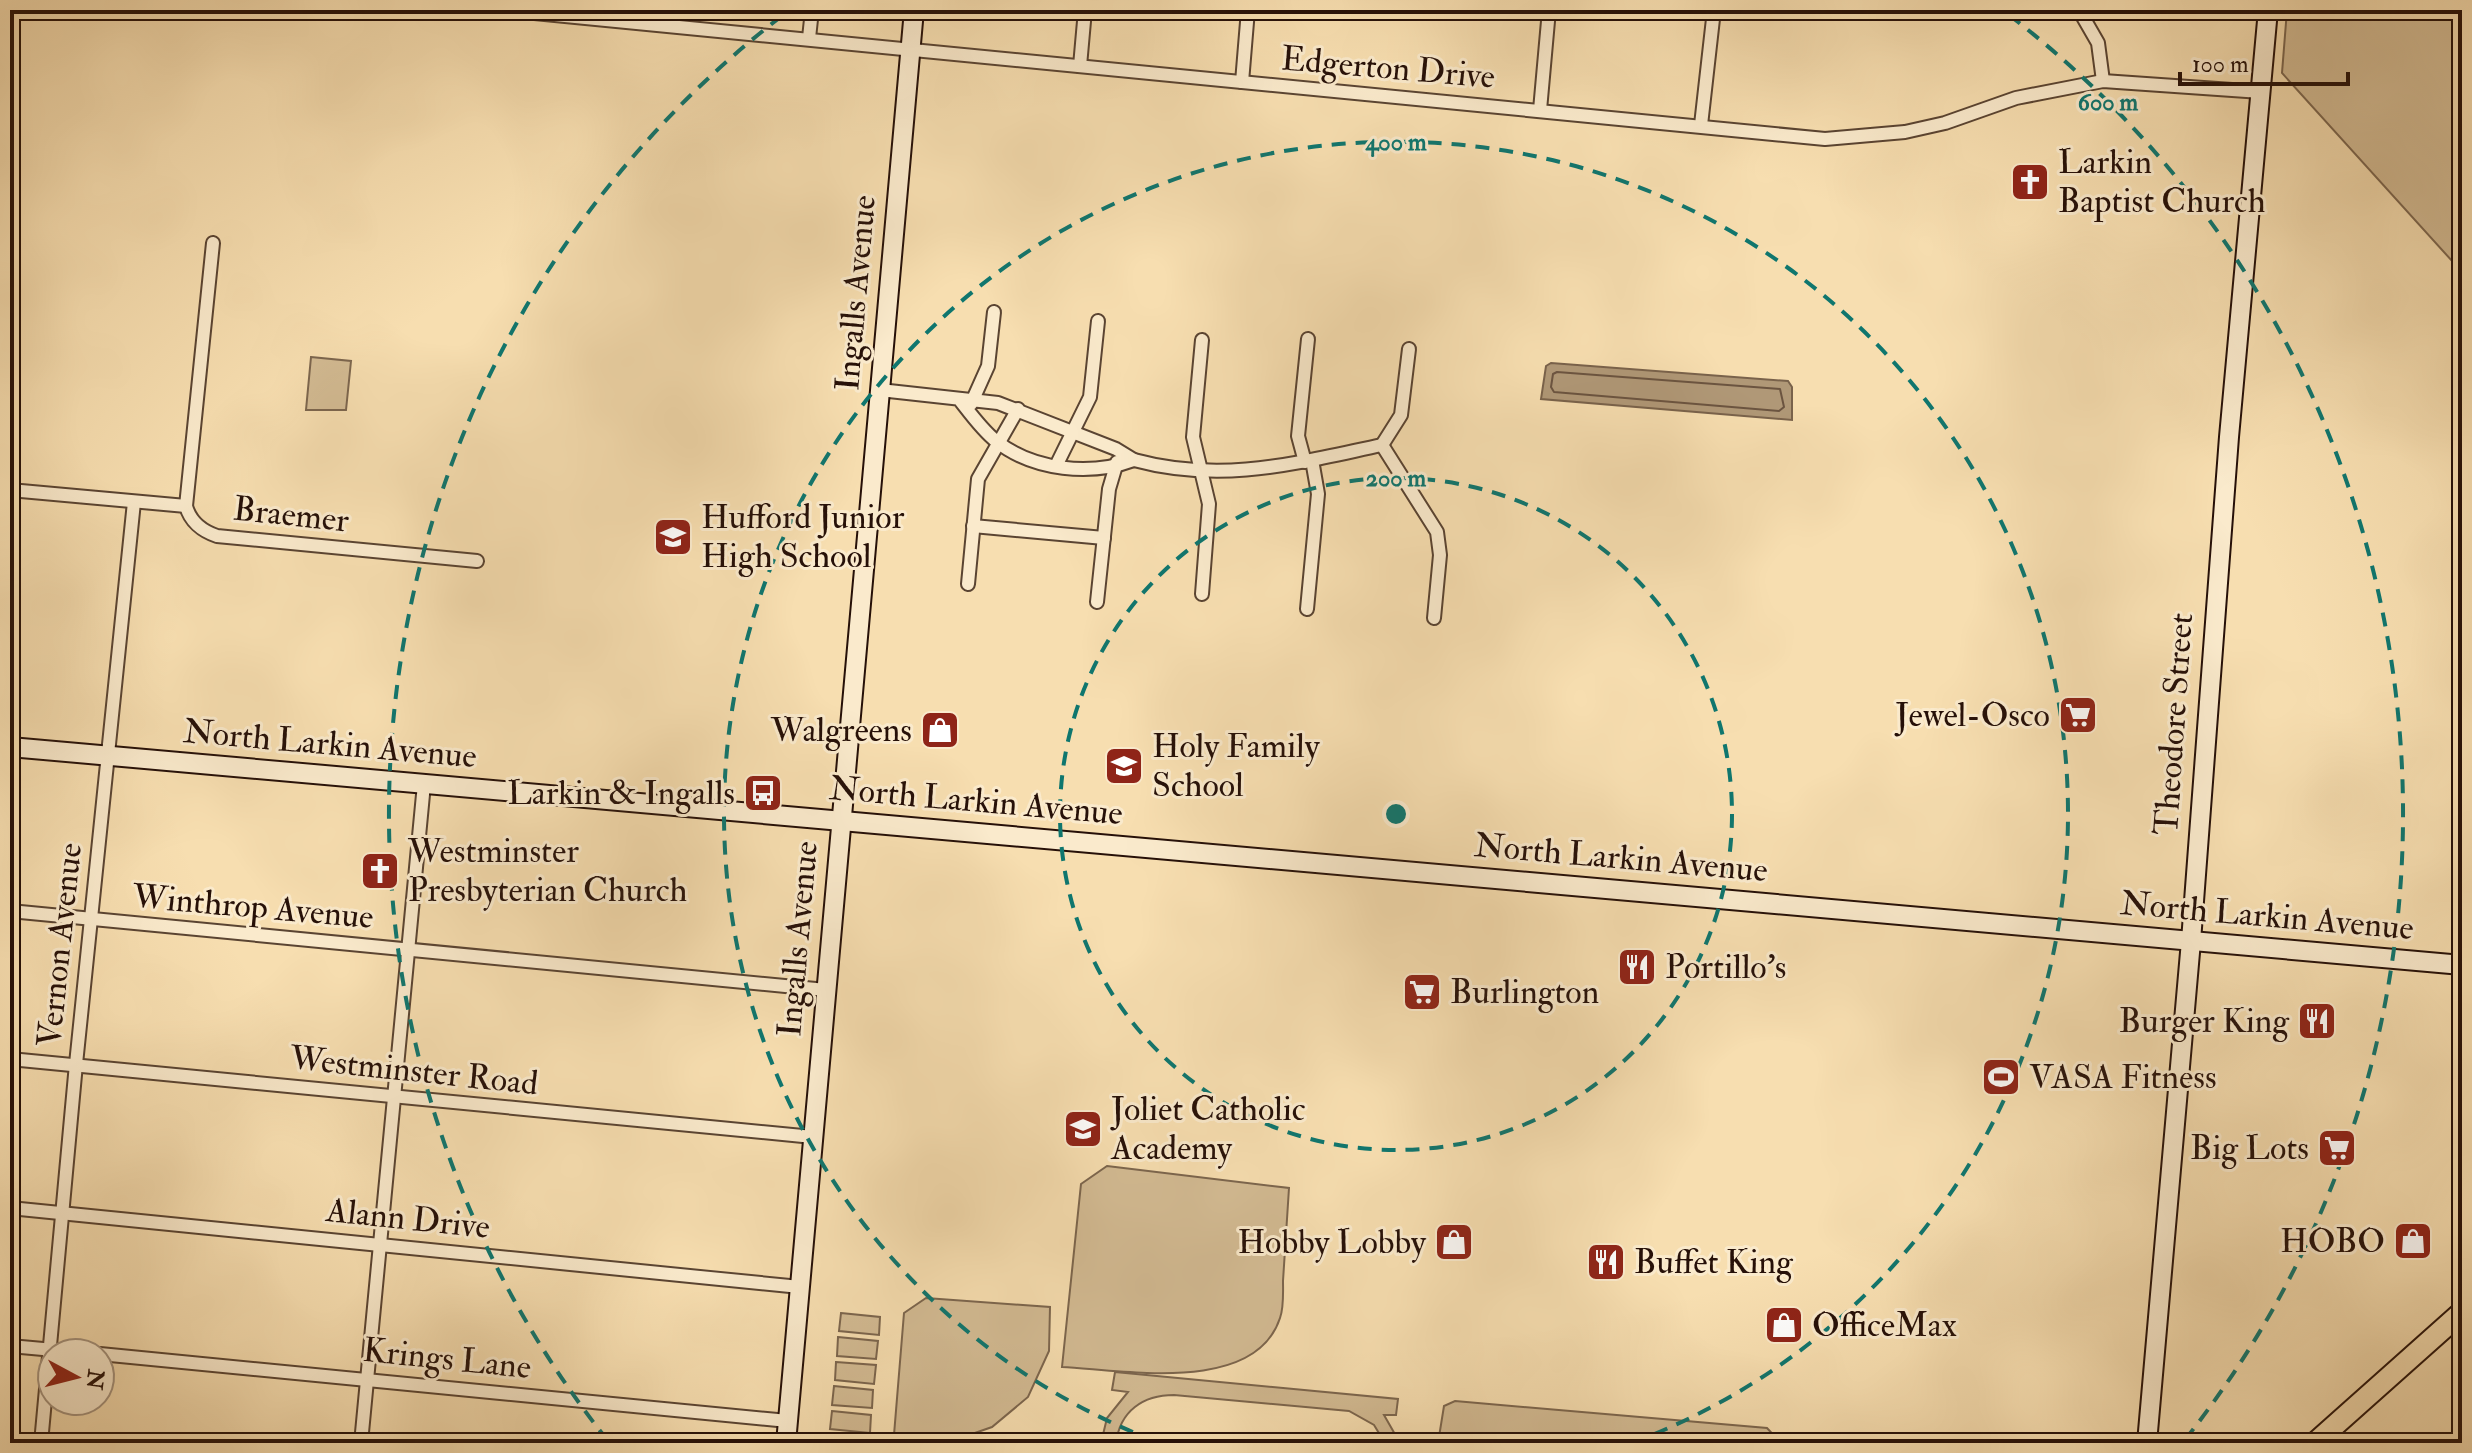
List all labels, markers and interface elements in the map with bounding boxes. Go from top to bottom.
scale bar [2180,36,2348,86]
street label: Edgerton Drive [1279,37,1497,99]
text: 100 m [2192,49,2249,80]
text: 600 m [2078,87,2139,118]
text: 400 m [1364,127,1427,158]
place label: Larkin Baptist Church [2058,141,2266,223]
church icon: Larkin Baptist Church [2009,161,2051,203]
street label: Ingalls Avenue [826,193,886,393]
text: 200 m [1366,463,1427,494]
street label: Braemer [231,488,351,542]
place label: Hufford Junior High School [701,496,905,578]
school or university icon: Hufford Junior High School [652,516,694,558]
street label: Theodore Street [2145,611,2203,837]
place label: Jewel-Osco [1894,694,2050,737]
supermarket icon: Jewel-Osco [2057,694,2099,736]
place label: Walgreens [770,709,912,752]
shop icon: Walgreens [919,709,961,751]
street label: North Larkin Avenue [182,710,478,778]
place label: Holy Family School [1152,725,1321,807]
school or university icon: Holy Family School [1103,745,1145,787]
street label: North Larkin Avenue [828,767,1124,835]
place label: Larkin & Ingalls [507,772,735,815]
bus stop icon: Larkin & Ingalls [742,772,784,814]
centre of rings [1382,800,1410,828]
street label: North Larkin Avenue [1473,824,1769,892]
place label: Westminster Presbyterian Church [407,830,687,912]
street label: Ingalls Avenue [768,839,828,1039]
street label: Vernon Avenue [28,841,92,1049]
church icon: Westminster Presbyterian Church [359,850,401,892]
street label: Winthrop Avenue [130,875,375,939]
street label: North Larkin Avenue [2119,882,2415,950]
restaurant icon: Portillo's [1616,946,1658,988]
place label: Portillo's [1665,946,1786,989]
supermarket icon: Burlington [1401,971,1443,1013]
place label: Burlington [1450,971,1599,1014]
place label: Burger King [2119,1000,2290,1043]
restaurant icon: Burger King [2296,1000,2338,1042]
street label: Westminster Road [287,1036,540,1105]
sports icon: VASA Fitness [1980,1056,2022,1098]
place label: VASA Fitness [2029,1056,2217,1099]
place label: Joliet Catholic Academy [1110,1088,1306,1170]
school or university icon: Joliet Catholic Academy [1062,1108,1104,1150]
place label: Big Lots [2190,1127,2309,1170]
supermarket icon: Big Lots [2316,1127,2358,1169]
street label: Alann Drive [323,1189,492,1249]
place label: HOBO [2280,1220,2385,1263]
shop icon: HOBO [2392,1220,2434,1262]
place label: Hobby Lobby [1238,1221,1427,1264]
shop icon: Hobby Lobby [1433,1221,1475,1263]
restaurant icon: Buffet King [1585,1241,1627,1283]
place label: Buffet King [1634,1241,1794,1284]
shop icon: OfficeMax [1763,1304,1805,1346]
place label: OfficeMax [1812,1304,1957,1347]
street label: Krings Lane [361,1329,533,1389]
north arrow [36,1337,116,1417]
text: N [80,1367,110,1391]

